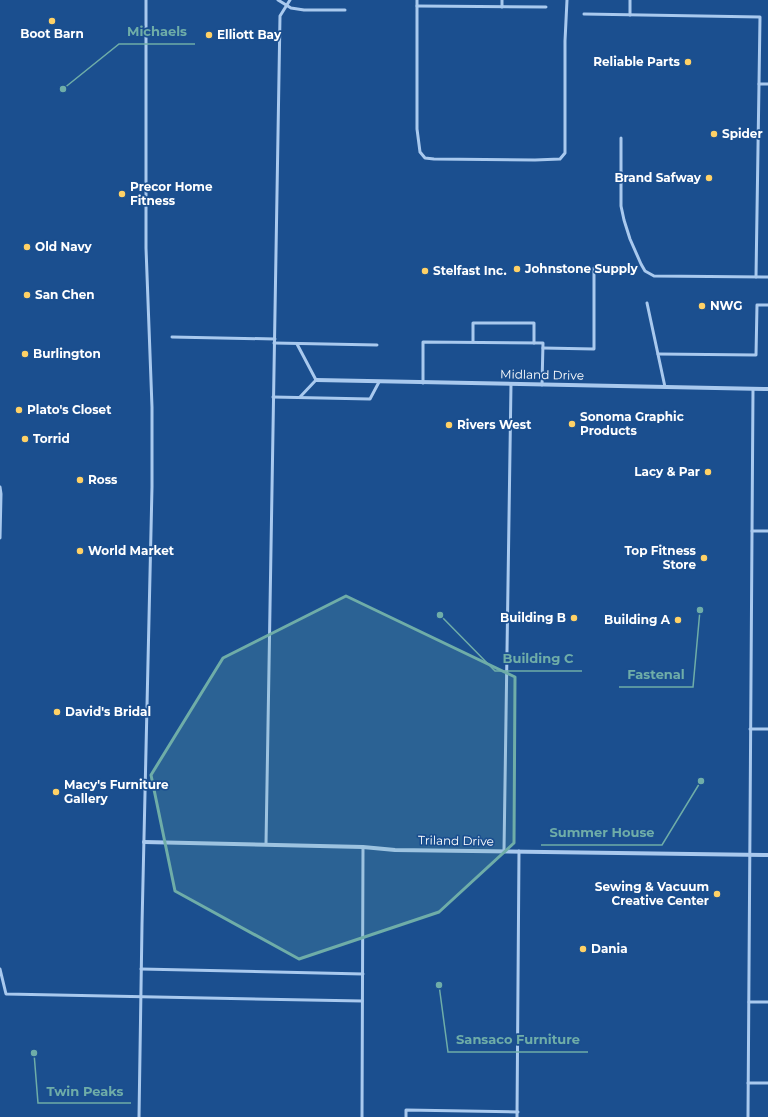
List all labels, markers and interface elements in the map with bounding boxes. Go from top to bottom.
marker: Boot Barn [47,16,57,26]
callout: Michaels [119,19,195,44]
text: Michaels [127,23,187,39]
place label: Boot Barn [20,26,84,41]
place label: Elliott Bay [217,27,282,42]
marker: Elliott Bay [204,30,214,40]
place label: Reliable Parts [593,54,681,69]
marker: Reliable Parts [683,57,693,67]
place label: Spider [722,126,763,141]
marker: Spider [709,129,719,139]
place label: Brand Safway [614,170,702,185]
marker: Brand Safway [704,173,714,183]
place label: Precor Home Fitness [130,179,213,208]
marker: Precor Home Fitness [117,189,127,199]
place label: Old Navy [35,239,92,254]
marker: Old Navy [22,242,32,252]
place label: Johnstone Supply [524,261,639,276]
place label: Stelfast Inc. [433,263,507,278]
marker: Johnstone Supply [512,264,522,274]
marker: Stelfast Inc. [420,266,430,276]
place label: San Chen [35,287,95,302]
marker: San Chen [22,290,32,300]
place label: NWG [710,298,742,313]
marker: NWG [697,301,707,311]
place label: Burlington [33,346,101,361]
marker: Burlington [20,349,30,359]
street label: Midland Drive [500,366,584,383]
place label: Plato's Closet [27,402,112,417]
marker: Plato's Closet [14,405,24,415]
place label: Sonoma Graphic Products [580,409,684,438]
place label: Rivers West [457,417,532,432]
marker: Sonoma Graphic Products [567,419,577,429]
marker: Rivers West [444,420,454,430]
place label: Torrid [33,431,70,446]
marker: Torrid [20,434,30,444]
place label: Lacy & Par [634,464,700,479]
marker: Lacy & Par [703,467,713,477]
place label: Ross [88,472,118,487]
marker: Ross [75,475,85,485]
place label: World Market [88,543,175,558]
place label: Top Fitness Store [625,543,697,572]
marker: World Market [75,546,85,556]
marker: Top Fitness Store [699,553,709,563]
place label: Building B [500,610,566,625]
place label: Building A [604,612,671,627]
marker: Building B [569,613,579,623]
marker: Building A [673,615,683,625]
callout: Building C [495,646,582,671]
text: Building C [503,650,574,666]
callout: Fastenal [619,662,693,687]
text: Fastenal [627,666,685,682]
place label: David's Bridal [65,704,151,719]
marker: David's Bridal [52,707,62,717]
place label: Macy's Furniture Gallery [64,777,169,806]
marker: Macy's Furniture Gallery [51,787,61,797]
callout: Summer House [541,820,662,845]
text: Summer House [549,824,655,840]
street label: Triland Drive [418,832,494,849]
place label: Sewing & Vacuum Creative Center [595,879,709,908]
marker: Sewing & Vacuum Creative Center [712,889,722,899]
place label: Dania [591,941,628,956]
marker: Dania [578,944,588,954]
callout: Sansaco Furniture [448,1027,588,1052]
text: Sansaco Furniture [456,1031,580,1047]
callout: Twin Peaks [38,1078,131,1103]
text: Twin Peaks [47,1083,124,1099]

